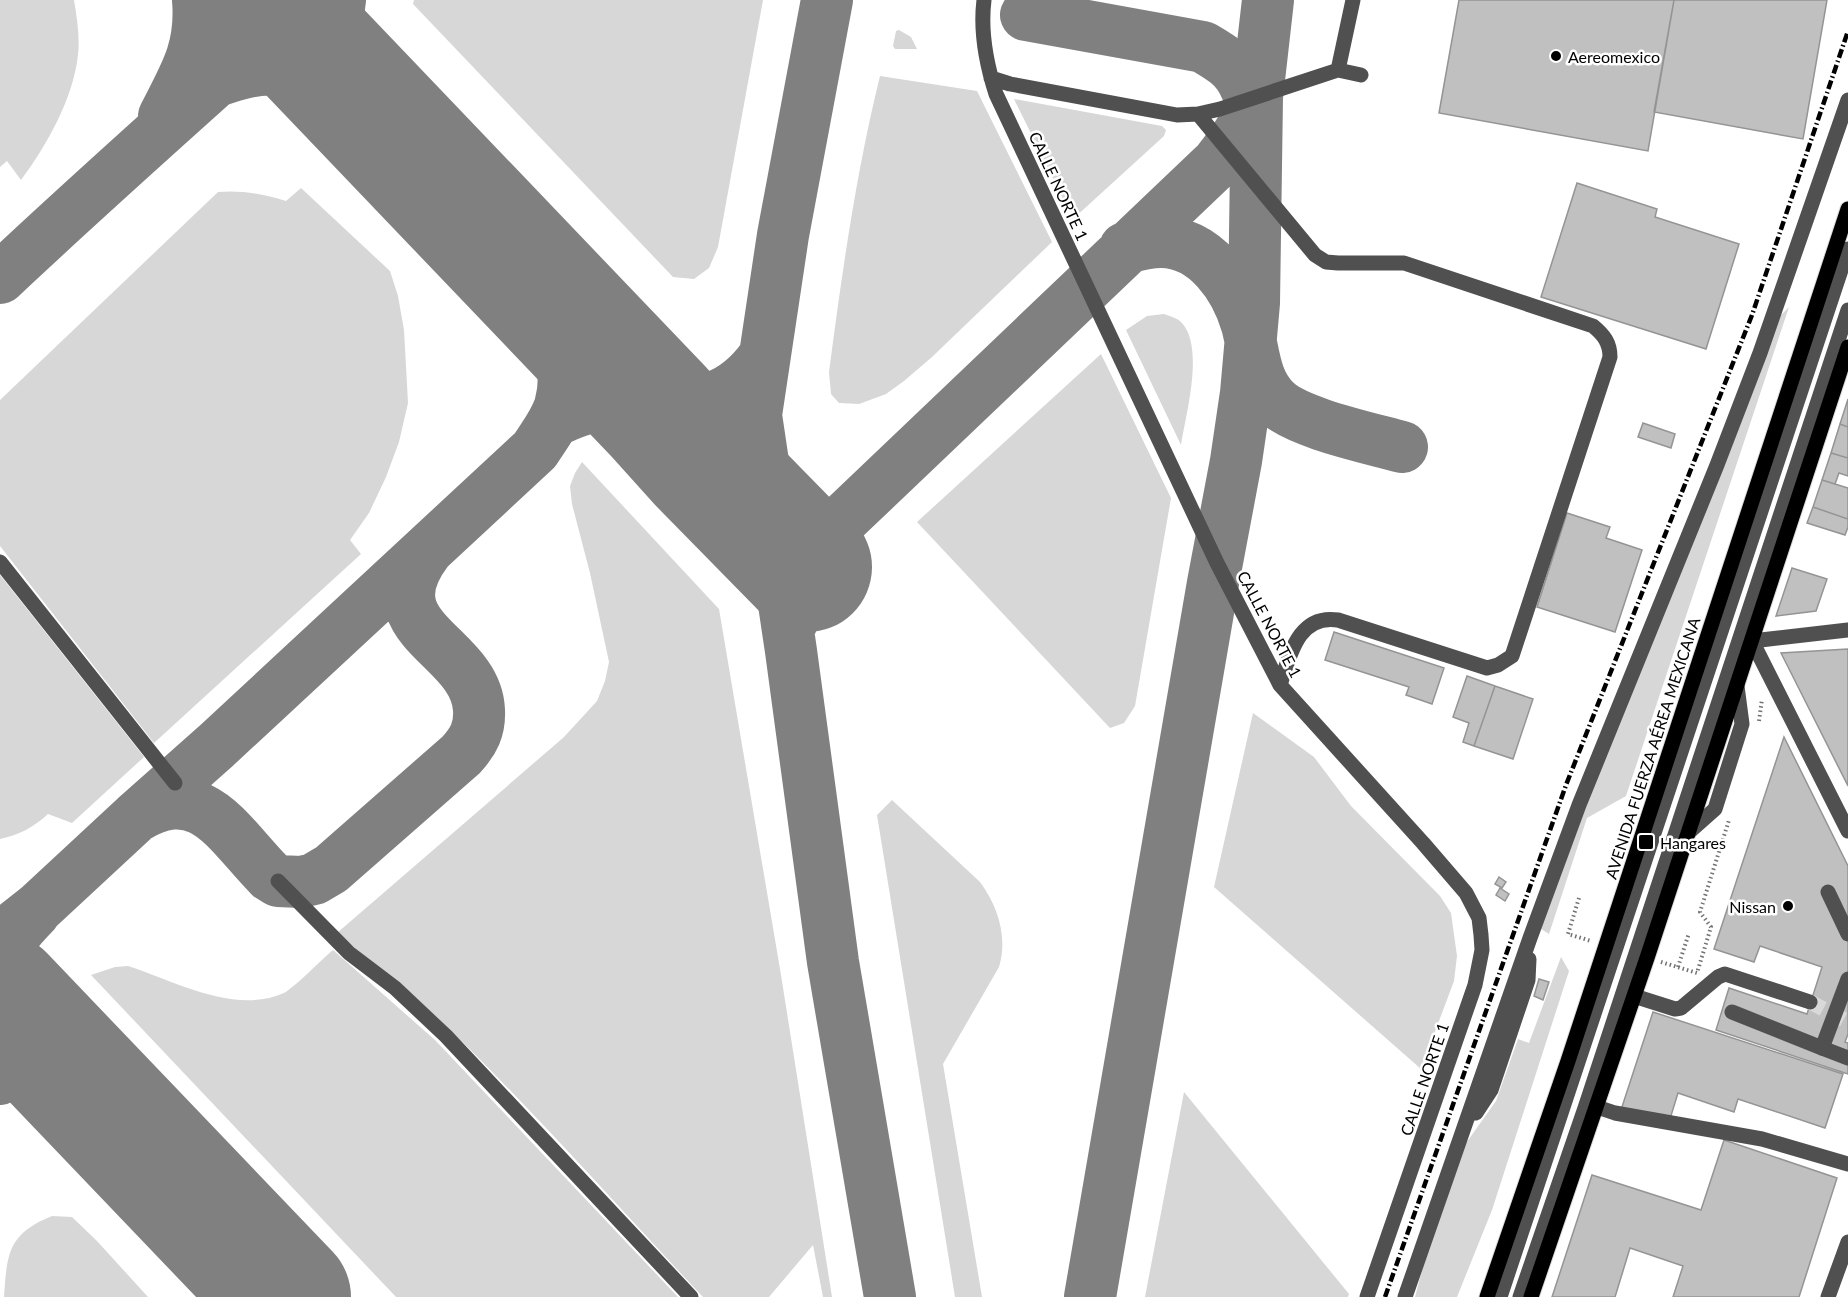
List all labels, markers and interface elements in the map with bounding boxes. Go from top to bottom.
place label: Aereomexico [1568,47,1660,66]
marker: Aereomexico [1549,49,1563,63]
street label: CALLE NORTE 1 [1025,128,1093,244]
street label: CALLE NORTE 1 [1234,567,1306,681]
street label: AVENIDA FUERZA AÉREA MEXICANA [1601,615,1703,881]
marker: Hangares [1637,833,1655,851]
place label: Hangares [1660,833,1726,852]
place label: Nissan [1729,897,1776,916]
marker: Nissan [1781,899,1795,913]
street label: CALLE NORTE 1 [1396,1020,1452,1138]

